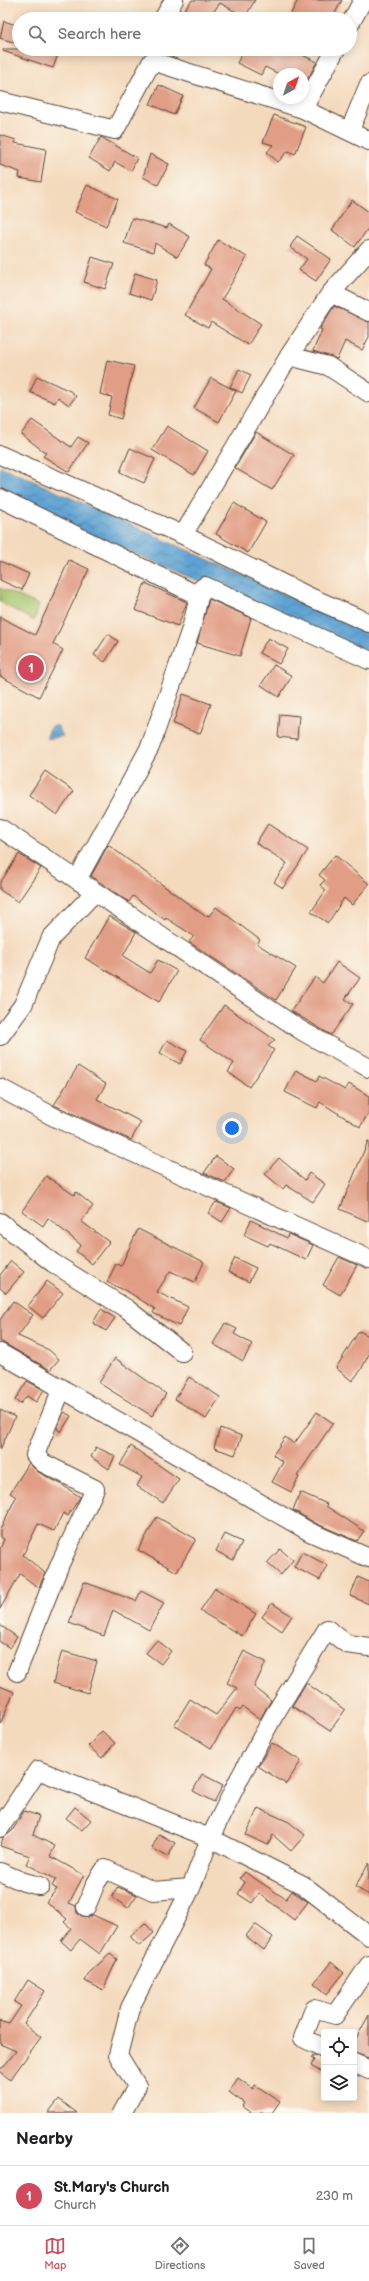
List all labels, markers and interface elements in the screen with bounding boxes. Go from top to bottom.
search box [12,12,357,56]
icon: search [26,23,48,45]
text: Search here [58,25,141,44]
north arrow [273,68,309,104]
pin: 1 [18,653,44,683]
your location [222,1118,242,1138]
map controls [321,2029,357,2101]
button: locate [321,2029,357,2065]
button: layers [321,2065,357,2101]
text: Nearby [16,2129,73,2149]
text: St.Mary's Church [54,2178,170,2197]
text: 1 [26,2188,32,2204]
text: 230 m [316,2188,353,2204]
text: Church [54,2197,96,2213]
tab: Map [44,2235,66,2272]
tab: Directions [155,2235,205,2272]
tab: Saved [294,2235,325,2272]

